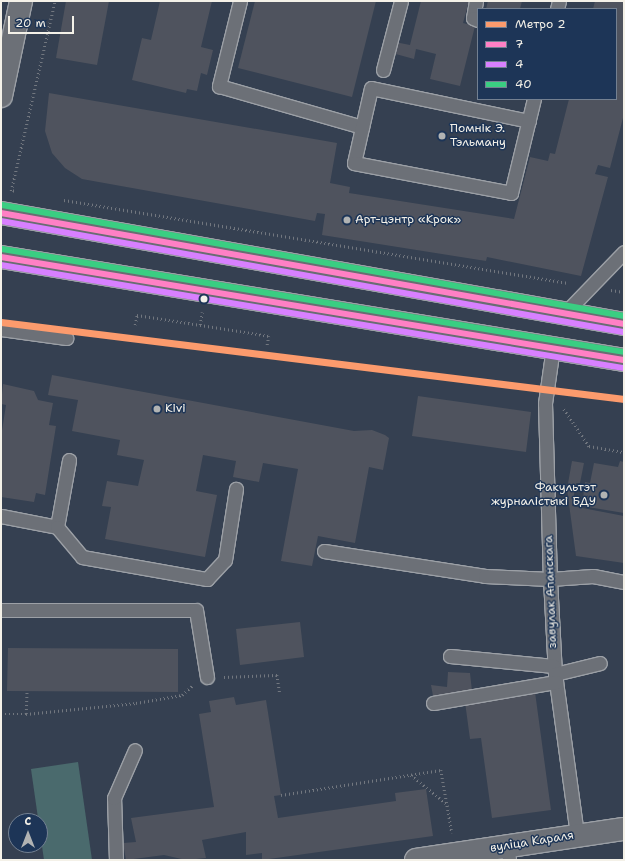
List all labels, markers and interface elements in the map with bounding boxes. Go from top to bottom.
scale bar [10,8,76,34]
legend [477,8,617,100]
text: 20 m [15,15,46,31]
text: Метро 2 [515,16,566,32]
text: 7 [515,36,523,52]
text: 4 [515,56,523,72]
text: 40 [515,76,532,92]
place label: Помнік Э. Тэльману [450,122,506,150]
marker: Помнік Э. Тэльману [437,131,447,141]
place label: Арт-цэнтр «Крок» [355,213,461,227]
marker: Арт-цэнтр «Крок» [342,215,352,225]
unlabelled marker [199,294,209,304]
place label: Kivi [165,402,186,416]
marker: Kivi [152,404,162,414]
place label: Факультэт журналістыкі БДУ [491,481,596,509]
marker: Факультэт журналістыкі БДУ [599,490,609,500]
street label: завулак Апанскага [542,535,560,649]
north arrow [8,813,48,853]
text: С [25,814,31,829]
street label: вуліца Караля [489,828,575,856]

